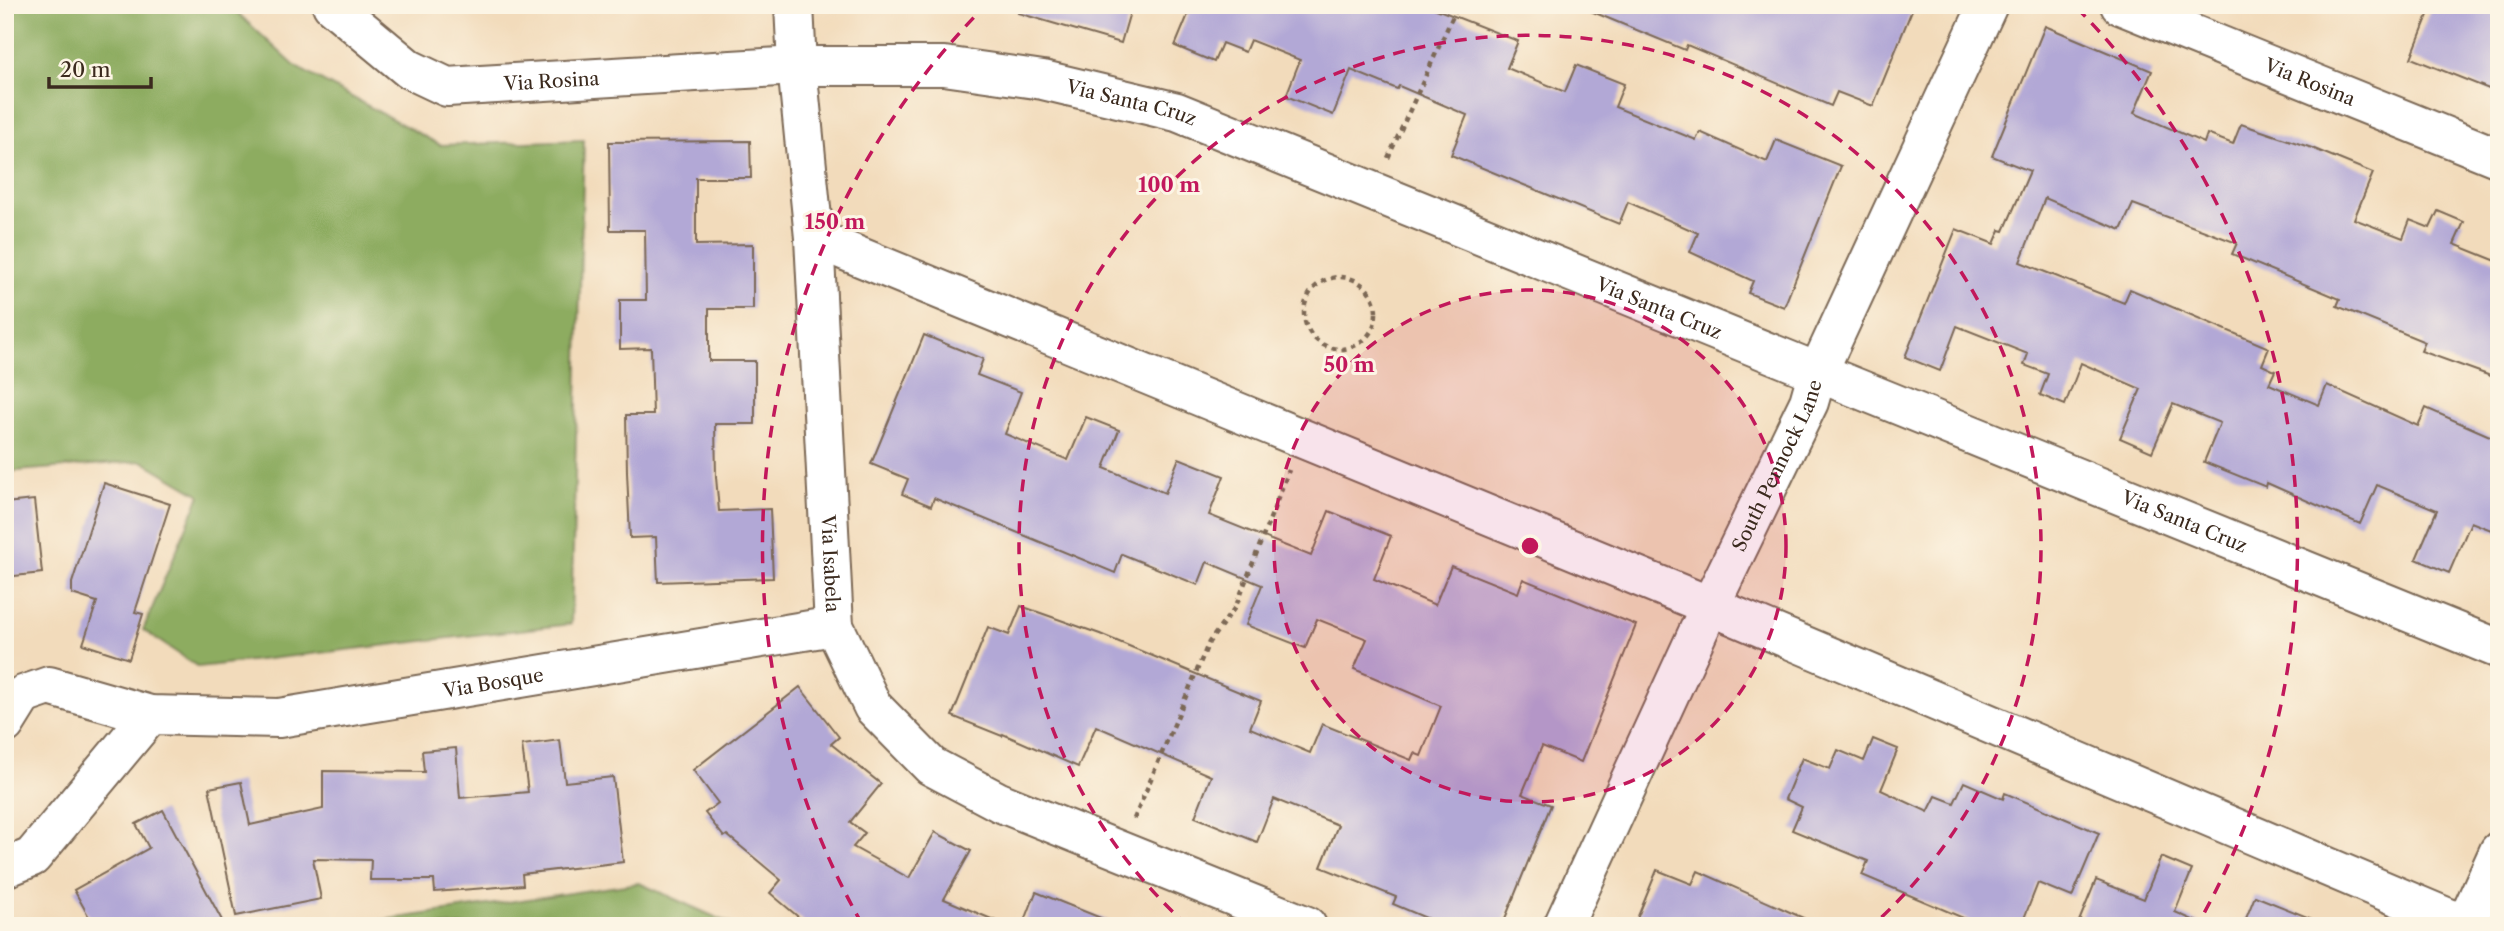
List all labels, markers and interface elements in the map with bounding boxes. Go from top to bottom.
scale bar [49,46,150,90]
street label: Via Rosina [2260,53,2359,111]
text: 20 m [60,57,111,82]
street label: Via Rosina [502,67,600,96]
street label: Via Santa Cruz [1063,75,1200,131]
text: 100 m [1138,172,1200,197]
text: 150 m [805,209,865,234]
street label: Via Santa Cruz [1592,272,1725,344]
text: 50 m [1323,352,1375,377]
street label: South Pennock Lane [1727,377,1827,555]
street label: Via Santa Cruz [2117,486,2250,557]
street label: Via Isabela [816,513,844,613]
centre of rings [1518,534,1542,558]
street label: Via Bosque [440,663,545,703]

